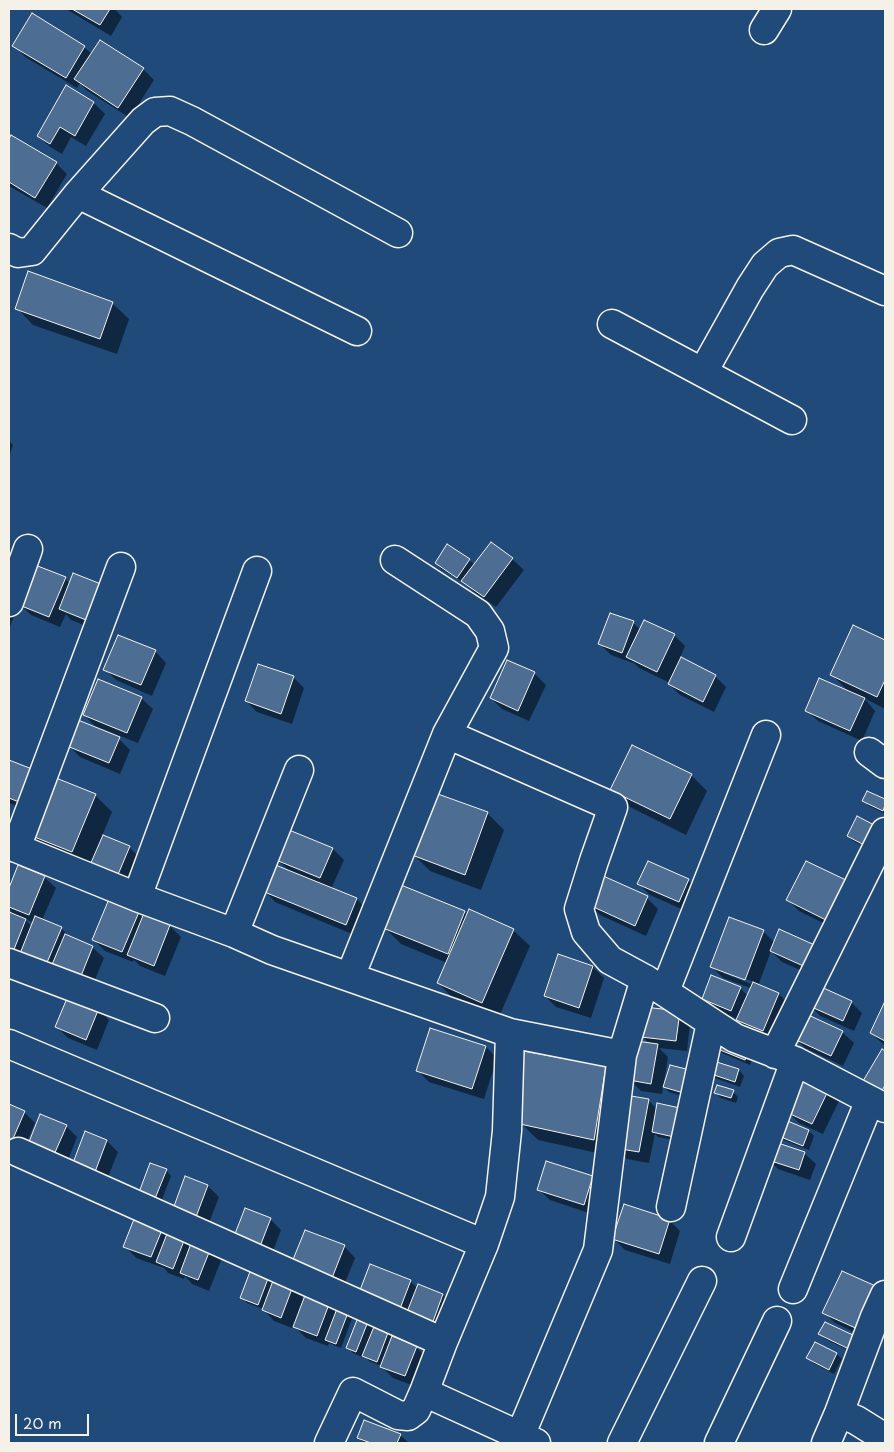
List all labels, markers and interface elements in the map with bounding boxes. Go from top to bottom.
scale bar [18,1404,91,1436]
text: 20 m [23,1411,62,1434]

